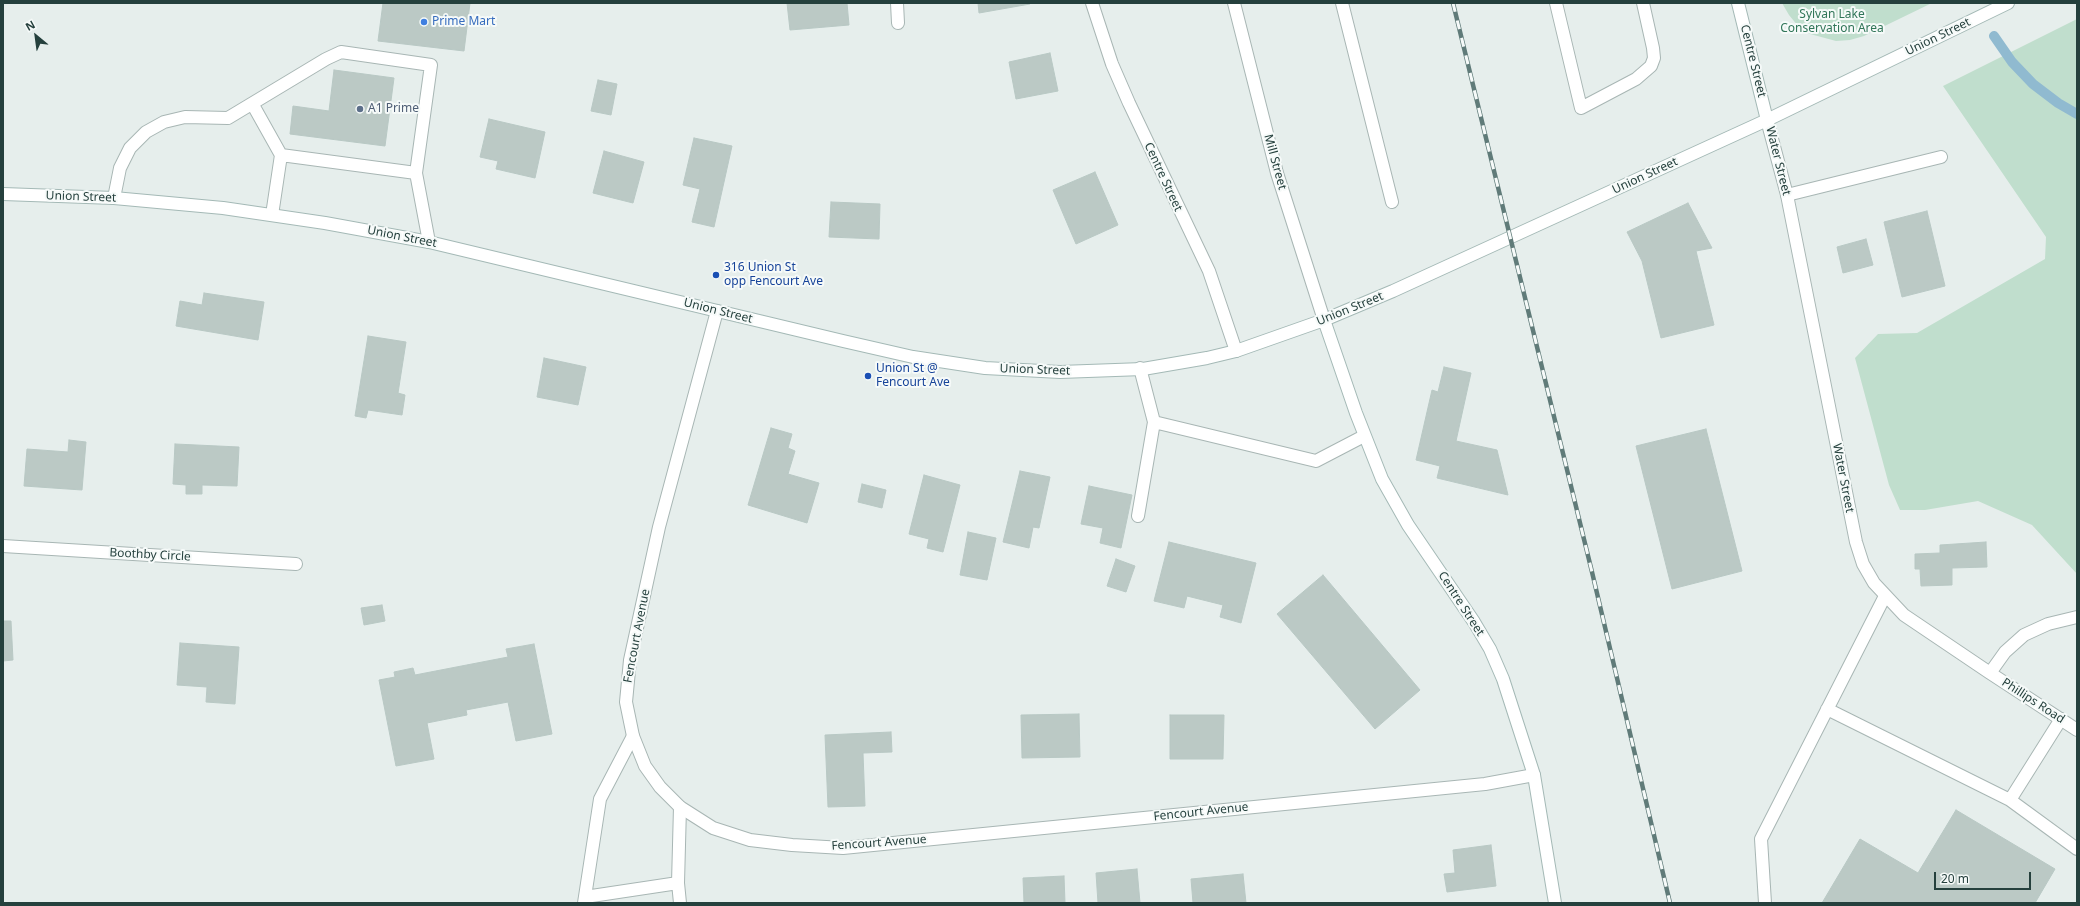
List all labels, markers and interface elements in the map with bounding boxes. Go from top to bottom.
park label: Sylvan Lake Conservation Area [1780,8,1884,36]
place label: Prime Mart [432,15,495,29]
street label: Union Street [1903,15,1973,59]
north arrow [16,16,56,56]
text: N [22,16,37,34]
marker: Prime Mart [419,17,429,27]
street label: Centre Street [1737,23,1769,99]
place label: A1 Prime [368,102,419,116]
marker: A1 Prime [355,104,365,114]
street label: Water Street [1763,125,1793,197]
street label: Mill Street [1261,133,1289,191]
street label: Centre Street [1141,140,1185,214]
street label: Union Street [1610,155,1680,197]
street label: Union Street [45,189,117,205]
street label: Union Street [366,223,438,251]
place label: 316 Union St opp Fencourt Ave [724,261,823,289]
marker: 316 Union St opp Fencourt Ave [711,270,721,280]
street label: Union Street [1315,289,1385,329]
street label: Union Street [682,295,754,327]
place label: Union St @ Fencourt Ave [876,362,950,390]
street label: Union Street [999,362,1071,378]
marker: Union St @ Fencourt Ave [863,371,873,381]
street label: Water Street [1829,442,1857,514]
street label: Boothby Circle [109,546,191,564]
street label: Centre Street [1435,569,1487,639]
street label: Fencourt Avenue [621,588,653,684]
street label: Phillips Road [1999,675,2067,727]
street label: Fencourt Avenue [1153,800,1249,824]
street label: Fencourt Avenue [831,832,927,854]
scale bar [1936,864,2033,890]
text: 20 m [1941,870,1969,887]

